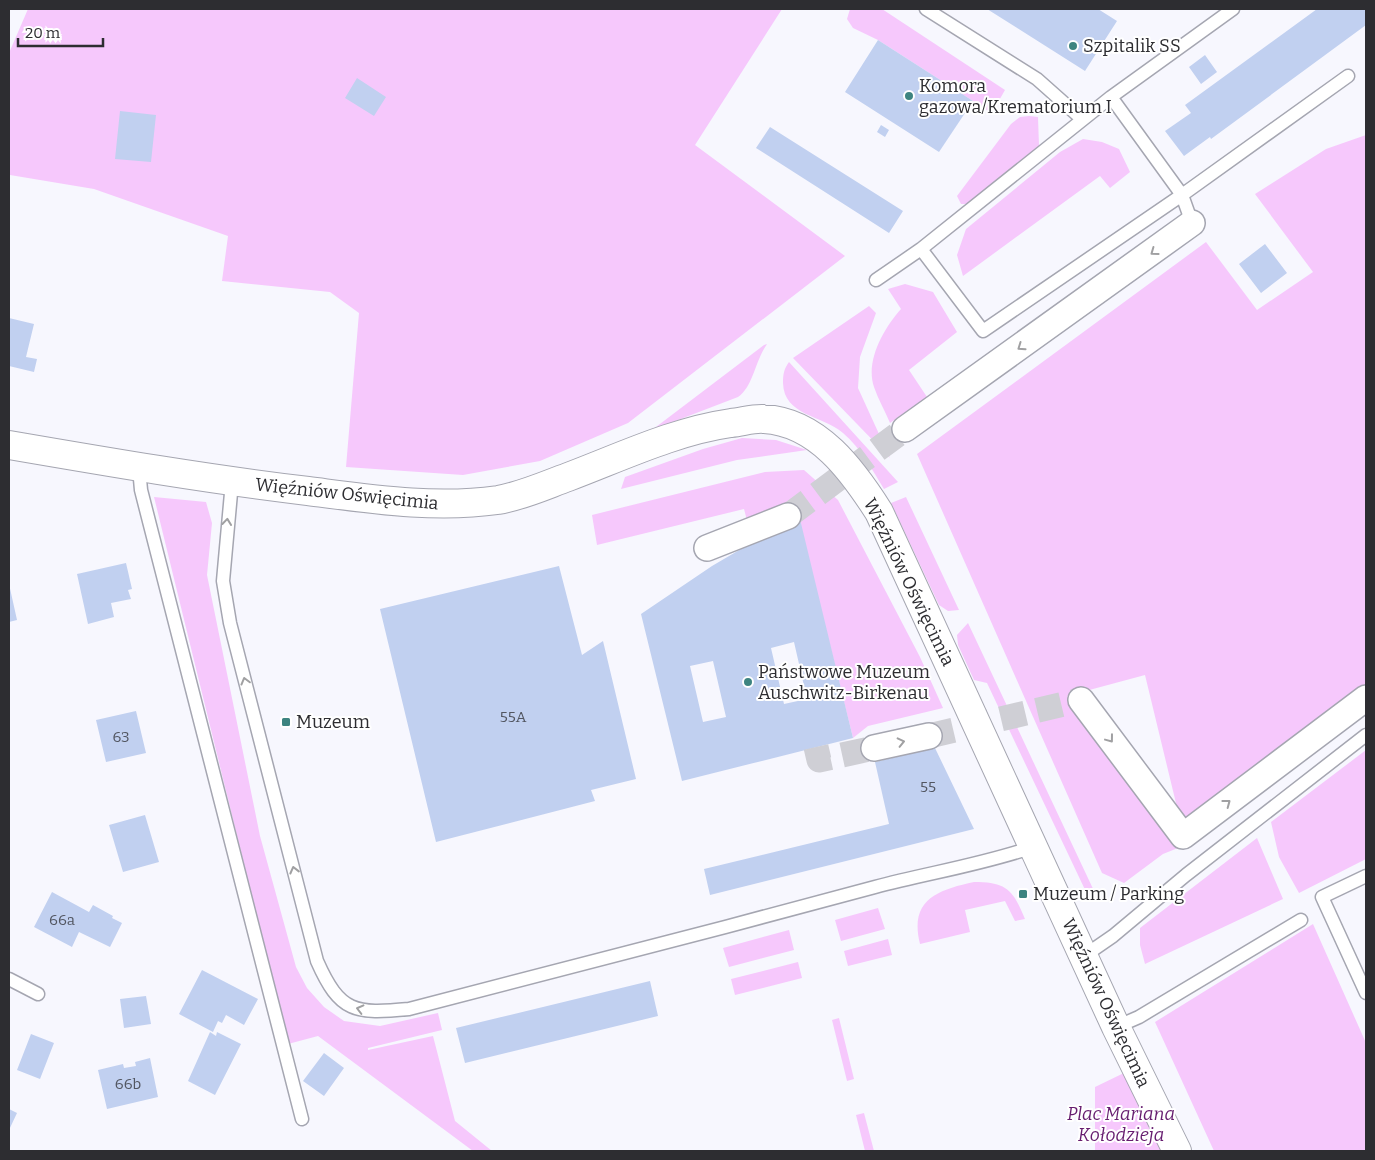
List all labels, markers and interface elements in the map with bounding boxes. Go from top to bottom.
scale bar [18,15,102,47]
text: 20 m [25,24,61,42]
place label: Szpitalik SS [1083,35,1181,57]
marker: Szpitalik SS [1067,40,1079,52]
place label: Komora gazowa/Krematorium I [919,75,1112,118]
marker: Komora gazowa/Krematorium I [903,90,915,102]
one-way arrow [1151,247,1160,255]
one-way arrow [1017,341,1027,350]
street label: Więźniów Oświęcimia [254,473,440,515]
street label: Więźniów Oświęcimia [859,494,959,670]
one-way arrow [221,517,232,525]
place label: Państwowe Muzeum Auschwitz-Birkenau [758,661,930,704]
marker: Państwowe Muzeum Auschwitz-Birkenau [742,676,754,688]
one-way arrow [240,677,251,686]
house number: 55A [500,708,527,726]
place label: Muzeum [296,711,370,733]
marker: Muzeum [280,716,292,728]
house number: 63 [112,728,130,746]
one-way arrow [1105,733,1113,742]
one-way arrow [897,737,906,748]
house number: 55 [920,778,936,796]
one-way arrow [1221,800,1231,809]
one-way arrow [289,865,300,874]
place label: Muzeum / Parking [1033,883,1184,905]
marker: Muzeum / Parking [1017,888,1029,900]
house number: 66a [49,911,75,929]
street label: Więźniów Oświęcimia [1057,915,1155,1091]
one-way arrow [356,1004,365,1015]
house number: 66b [115,1075,141,1093]
park label: Plac Mariana Kołodzieja [1067,1103,1175,1146]

